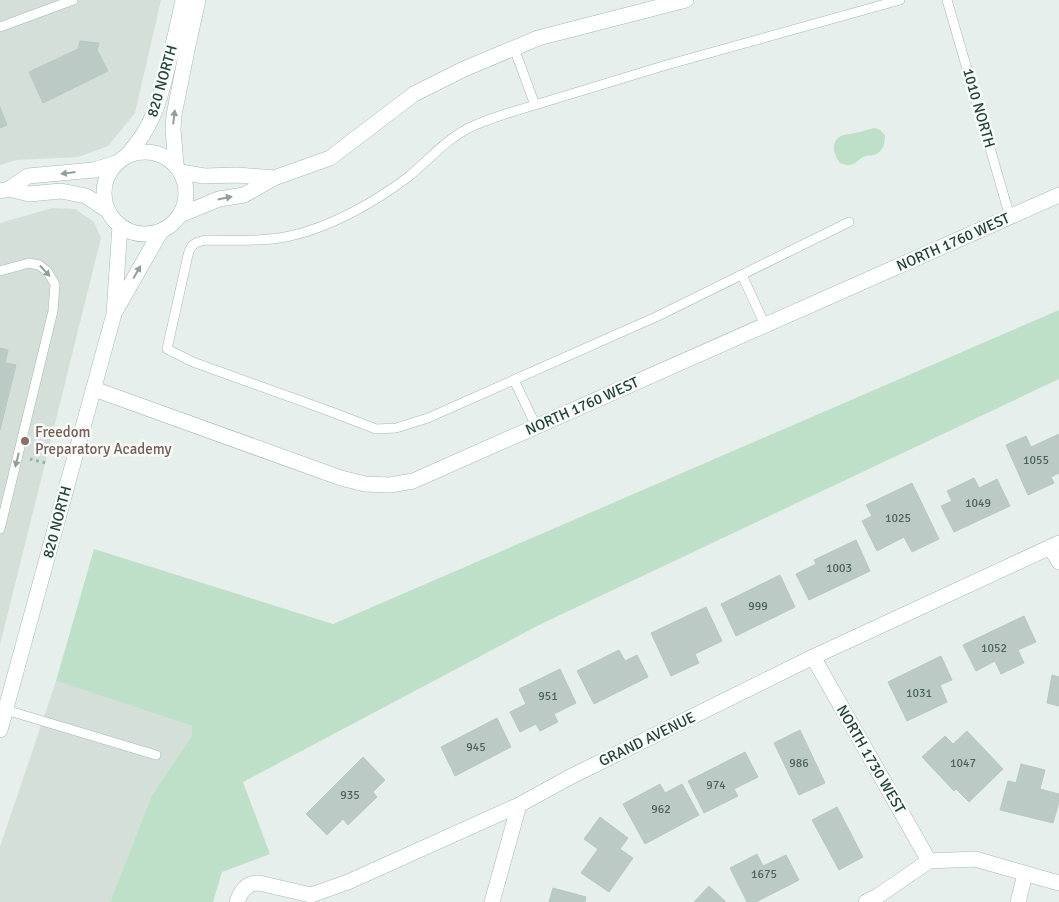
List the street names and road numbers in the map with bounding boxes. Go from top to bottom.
street label: 820 NORTH [143,43,181,119]
street label: 1010 NORTH [959,66,999,150]
street label: NORTH 1760 WEST [894,209,1013,275]
street label: NORTH 1760 WEST [523,373,642,439]
street label: 820 NORTH [39,484,75,560]
street label: NORTH 1730 WEST [833,702,910,817]
street label: GRAND AVENUE [596,708,698,770]

